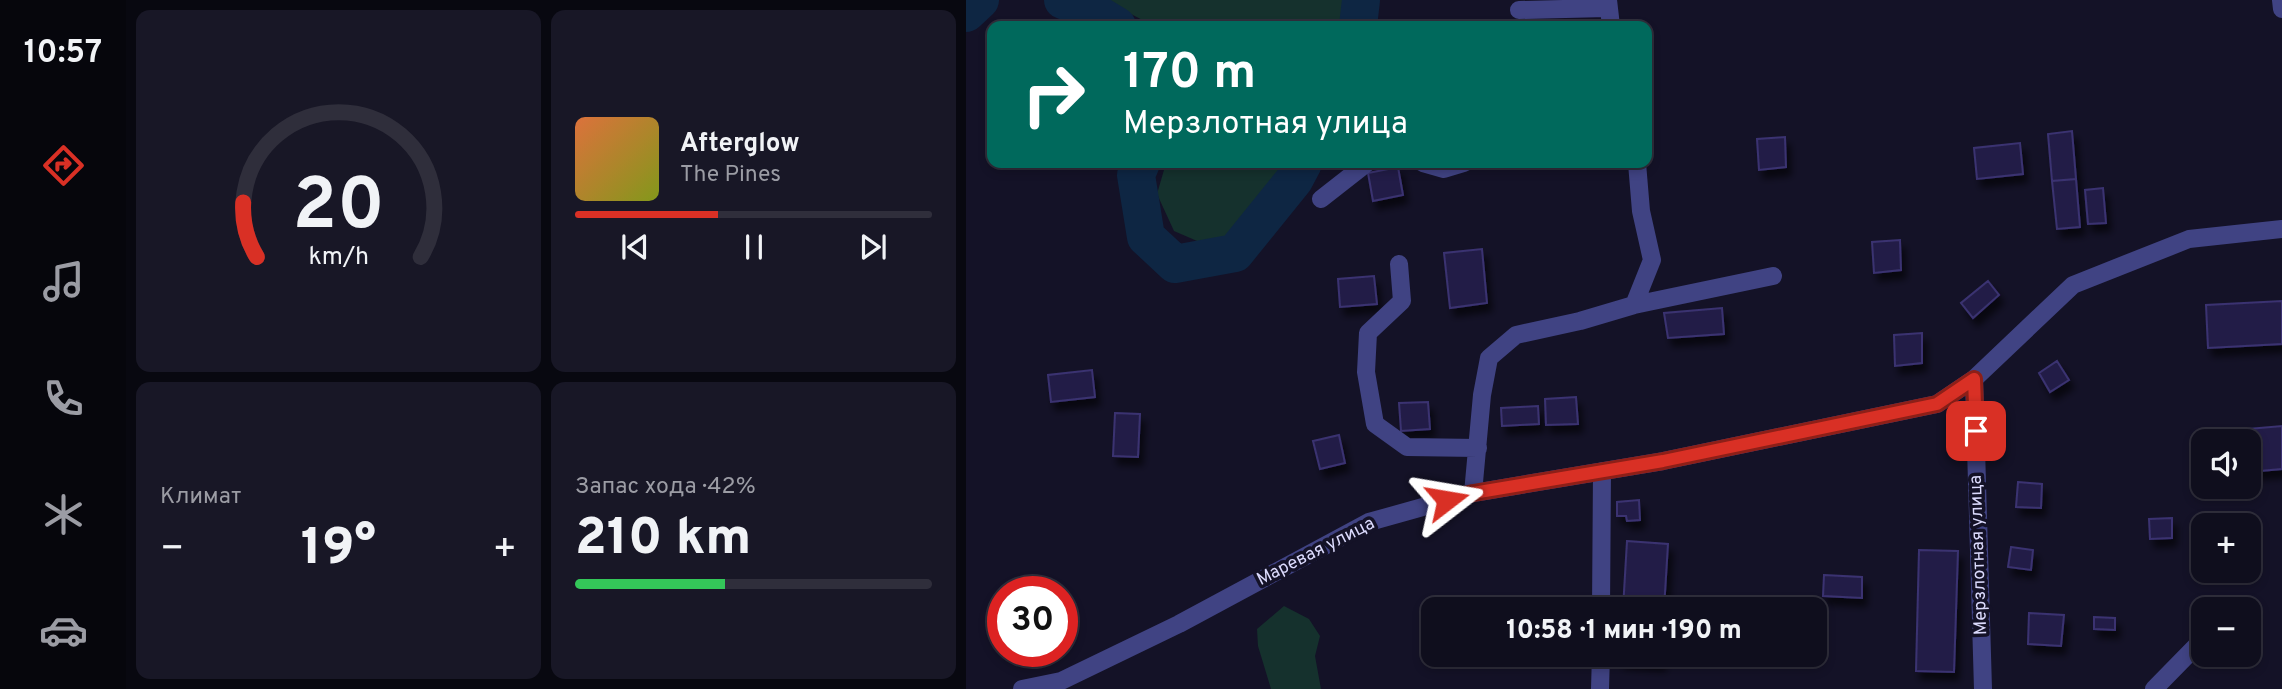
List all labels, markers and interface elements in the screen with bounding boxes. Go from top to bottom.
text: 10:57 [24,34,102,74]
text: 170 m [1123,44,1256,106]
icon: right [1008,49,1099,140]
text: Мерзлотная улица [1123,105,1408,145]
text: Afterglow [680,128,800,161]
icon: directions [39,141,88,190]
text: The Pines [680,161,781,190]
text: 20 [292,164,385,256]
icon: previous [616,228,654,266]
icon: pause [735,228,773,266]
icon: next [854,228,892,266]
text: km/h [308,242,369,274]
icon: music [39,257,88,306]
icon: phone [39,374,88,423]
pin [1946,401,2006,461]
icon: arrive [1957,412,1995,450]
map controls [2191,429,2261,667]
button: sound [2191,429,2261,499]
position arrow [1410,463,1484,537]
text: Запас хода · 42% [575,473,756,502]
street label: Мерзлотная улица [1965,475,1993,635]
text: Климат [160,483,241,512]
icon: climate [39,490,88,539]
text: 210 km [575,507,751,573]
street label: Маревая улица [1253,512,1379,592]
button: + [2191,513,2261,583]
text: 19° [301,517,376,583]
text: − [160,526,185,575]
text: + [492,526,517,575]
speed limit sign: 30 [987,576,1078,667]
button: − [2191,597,2261,667]
icon: car [39,606,88,655]
text: 10:58 · 1 мин · 190 m [1506,615,1742,648]

